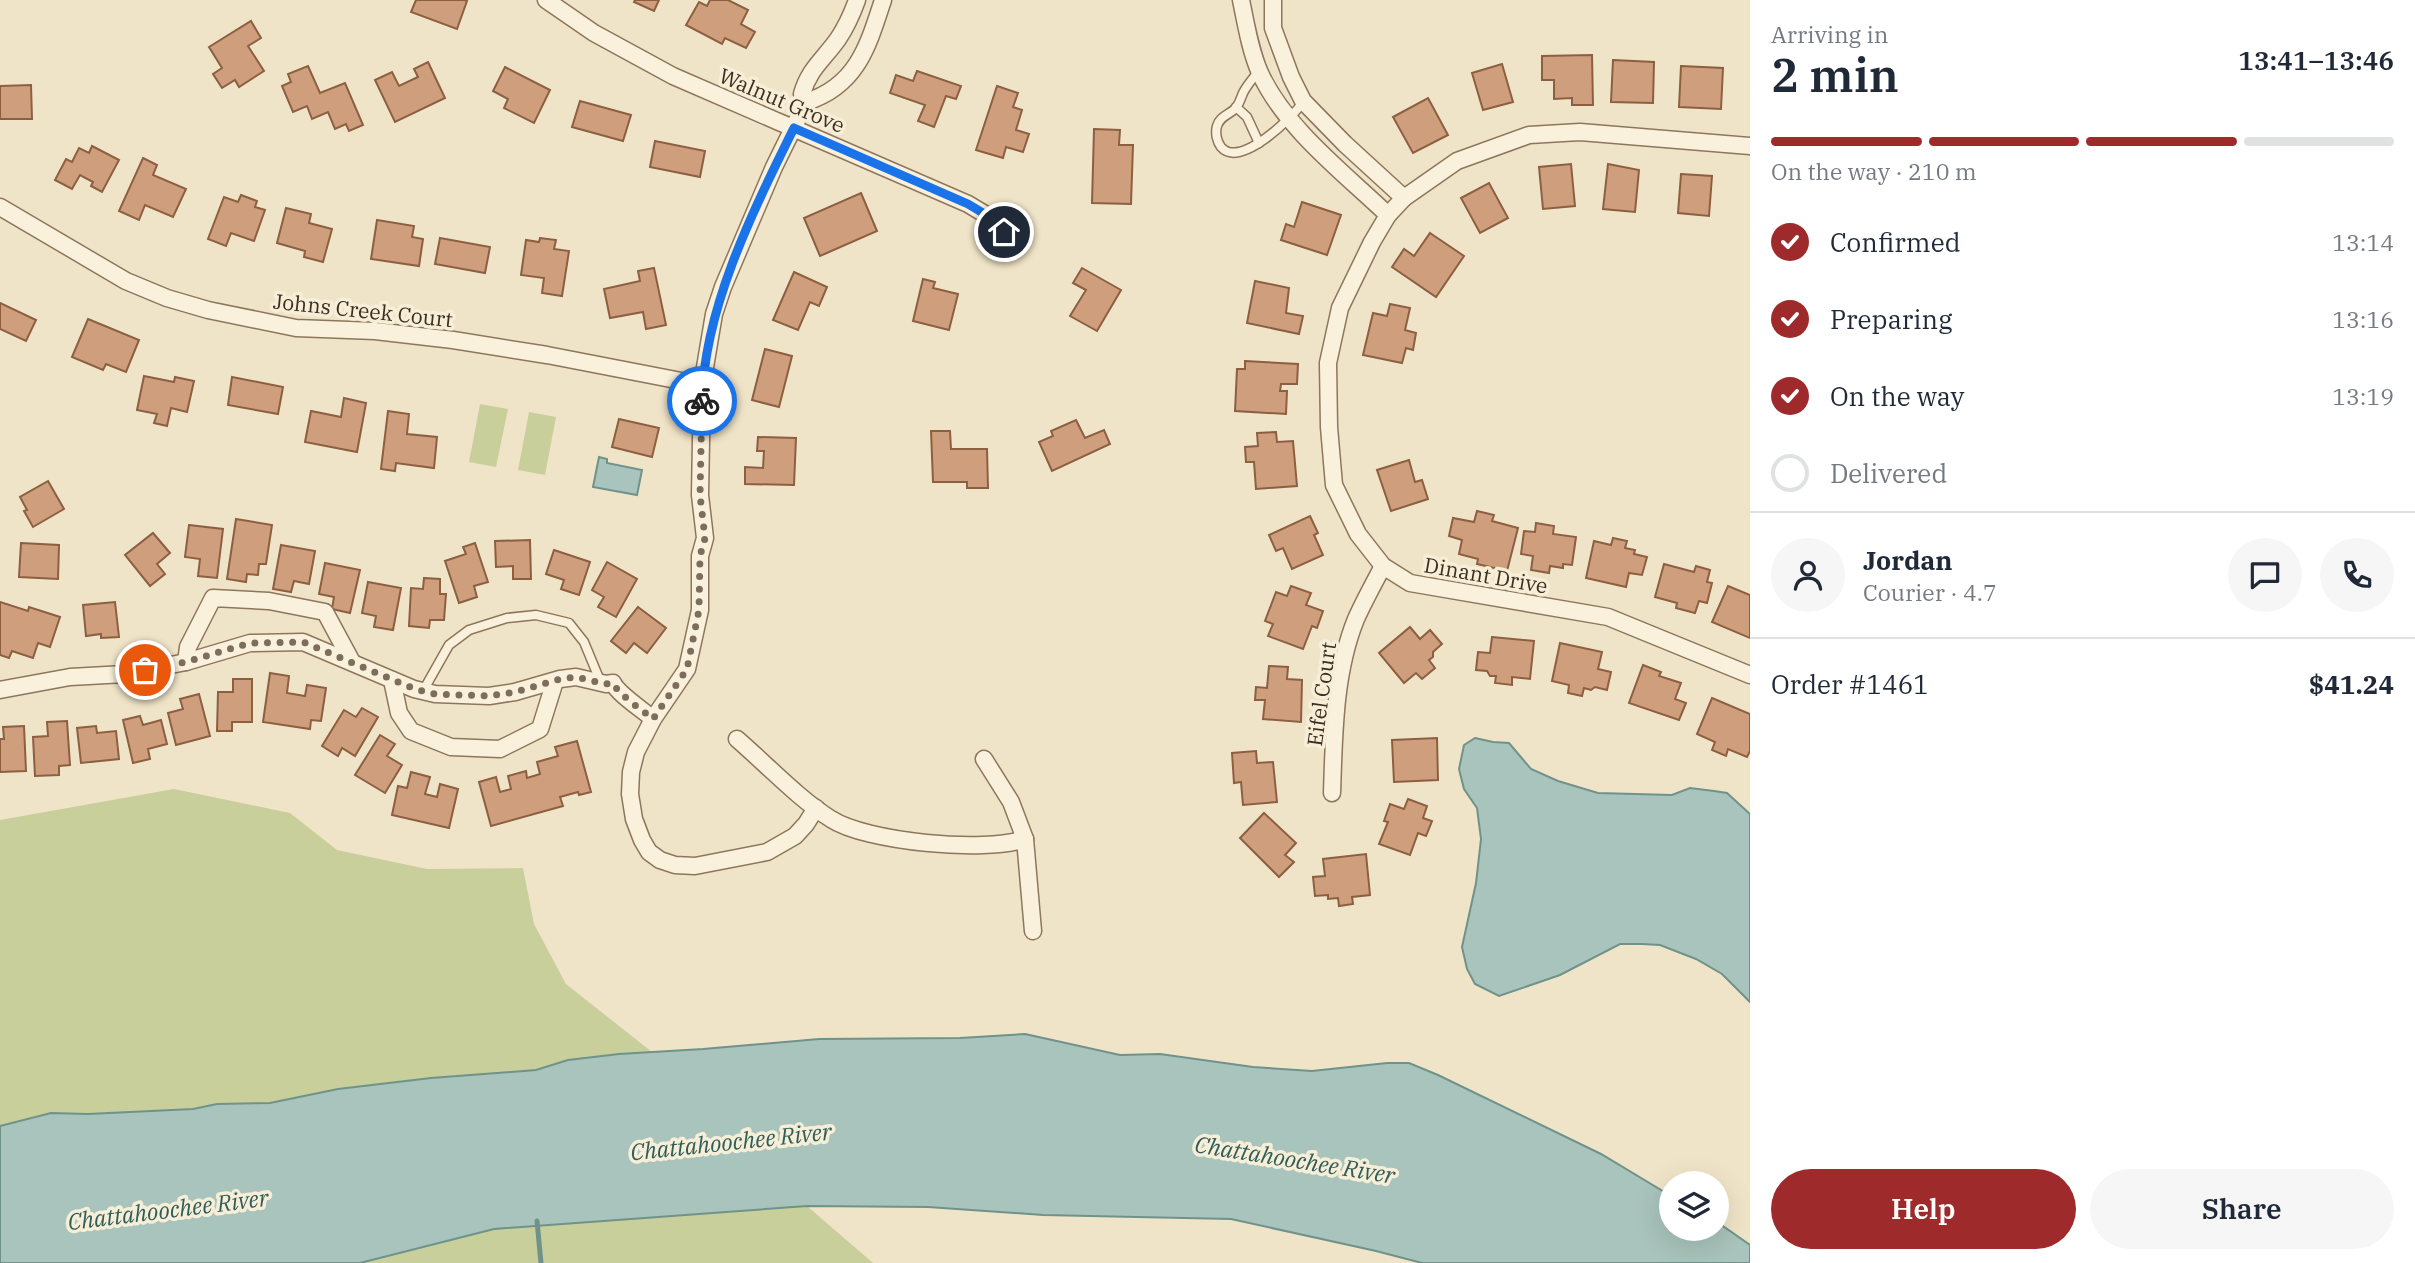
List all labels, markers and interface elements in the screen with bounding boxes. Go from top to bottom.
text: Arriving in [1771,19,1888,49]
text: 13:41–13:46 [2238,43,2394,77]
text: 2 min [1771,45,1899,105]
street label: Walnut Grove [715,61,849,139]
text: On the way · 210 m [1771,156,1977,186]
pin [974,202,1034,262]
icon: home [985,213,1023,251]
icon: check [1771,223,1809,261]
text: Confirmed [1830,225,1961,259]
text: 13:14 [2332,227,2394,257]
street label: Johns Creek Court [272,287,454,333]
icon: check [1771,300,1809,338]
text: Preparing [1830,302,1952,336]
text: 13:16 [2332,304,2394,334]
courier [667,366,737,436]
icon: check [1771,377,1809,415]
text: On the way [1830,379,1964,413]
text: 13:19 [2332,381,2394,411]
icon: bike [683,382,721,420]
text: Delivered [1830,456,1947,490]
button: person [1771,538,1845,612]
button: chat [2228,538,2302,612]
button: phone [2320,538,2394,612]
text: Jordan [1863,543,1953,577]
street label: Dinant Drive [1422,550,1550,600]
text: Courier · 4.7 [1863,577,1997,607]
pin [115,640,175,700]
street label: Eifel Court [1300,640,1342,748]
icon: bag [126,651,164,689]
text: Order #1461 [1771,667,1929,701]
text: $41.24 [2309,667,2394,701]
water label: Chattahoochee River [629,1115,834,1166]
water label: Chattahoochee River [1193,1128,1398,1190]
button: Help [1771,1169,2076,1249]
button: Share [2090,1169,2394,1249]
map controls [1659,1171,1729,1241]
button: layers [1659,1171,1729,1241]
water label: Chattahoochee River [66,1182,271,1236]

